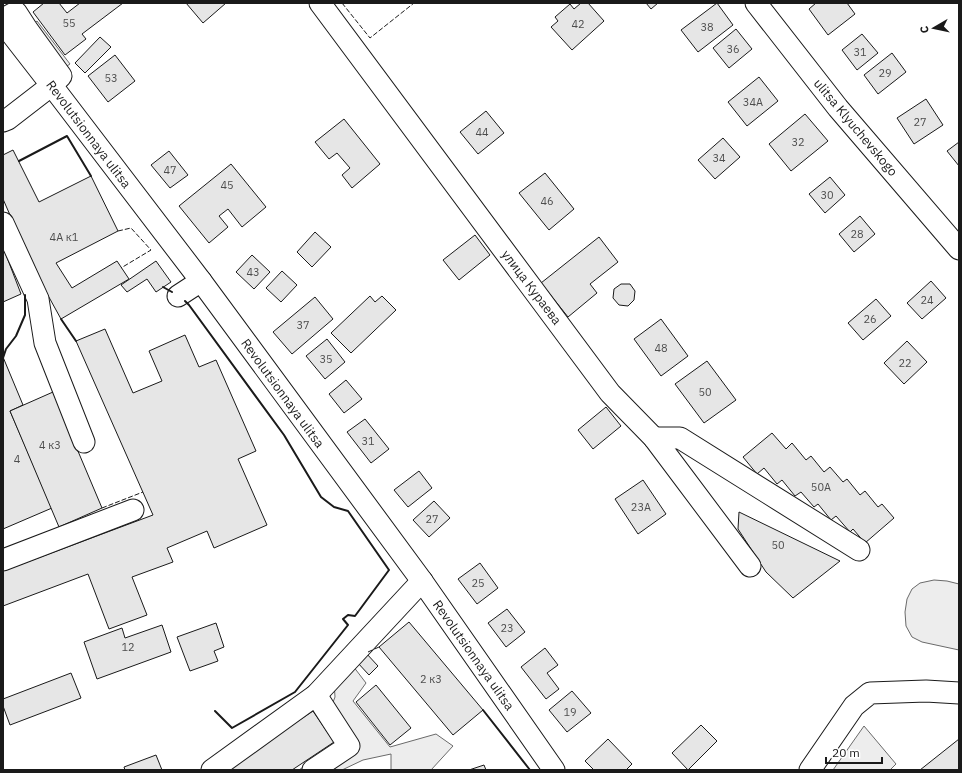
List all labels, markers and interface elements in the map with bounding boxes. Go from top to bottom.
north arrow [914,8,954,48]
house number: 55 [62,16,76,30]
house number: 42 [571,17,585,31]
house number: 38 [700,20,714,34]
text: С [917,25,932,34]
house number: 36 [726,42,740,56]
house number: 31 [853,45,867,59]
house number: 29 [878,66,892,80]
house number: 53 [104,71,118,85]
street label: ulitsa Klyuchevskogo [810,75,901,180]
street label: Revolutsionnaya ulitsa [42,77,135,192]
house number: 34А [743,95,763,109]
house number: 27 [913,115,927,129]
house number: 44 [475,125,489,139]
house number: 32 [791,135,805,149]
house number: 34 [712,151,726,165]
house number: 47 [163,163,177,177]
house number: 45 [220,178,234,192]
house number: 30 [820,188,834,202]
house number: 46 [540,194,554,208]
house number: 28 [850,227,864,241]
house number: 4А к1 [50,230,79,244]
street label: улица Кураева [498,246,565,328]
house number: 43 [246,265,260,279]
house number: 24 [920,293,934,307]
house number: 26 [863,312,877,326]
house number: 37 [296,318,310,332]
street label: Revolutsionnaya ulitsa [237,335,328,451]
house number: 48 [654,341,668,355]
house number: 35 [319,352,333,366]
house number: 22 [898,356,912,370]
house number: 50 [698,385,712,399]
house number: 31 [361,434,375,448]
house number: 4 к3 [39,438,61,452]
house number: 4 [14,452,21,466]
house number: 50А [811,480,831,494]
house number: 23А [631,500,651,514]
house number: 27 [425,512,439,526]
house number: 50 [771,538,785,552]
house number: 25 [471,576,485,590]
street label: Revolutsionnaya ulitsa [429,597,518,714]
house number: 23 [500,621,514,635]
house number: 12 [121,640,135,654]
house number: 2 к3 [420,672,442,686]
house number: 19 [563,705,577,719]
scale bar [826,739,882,765]
text: 20 m [832,745,860,760]

